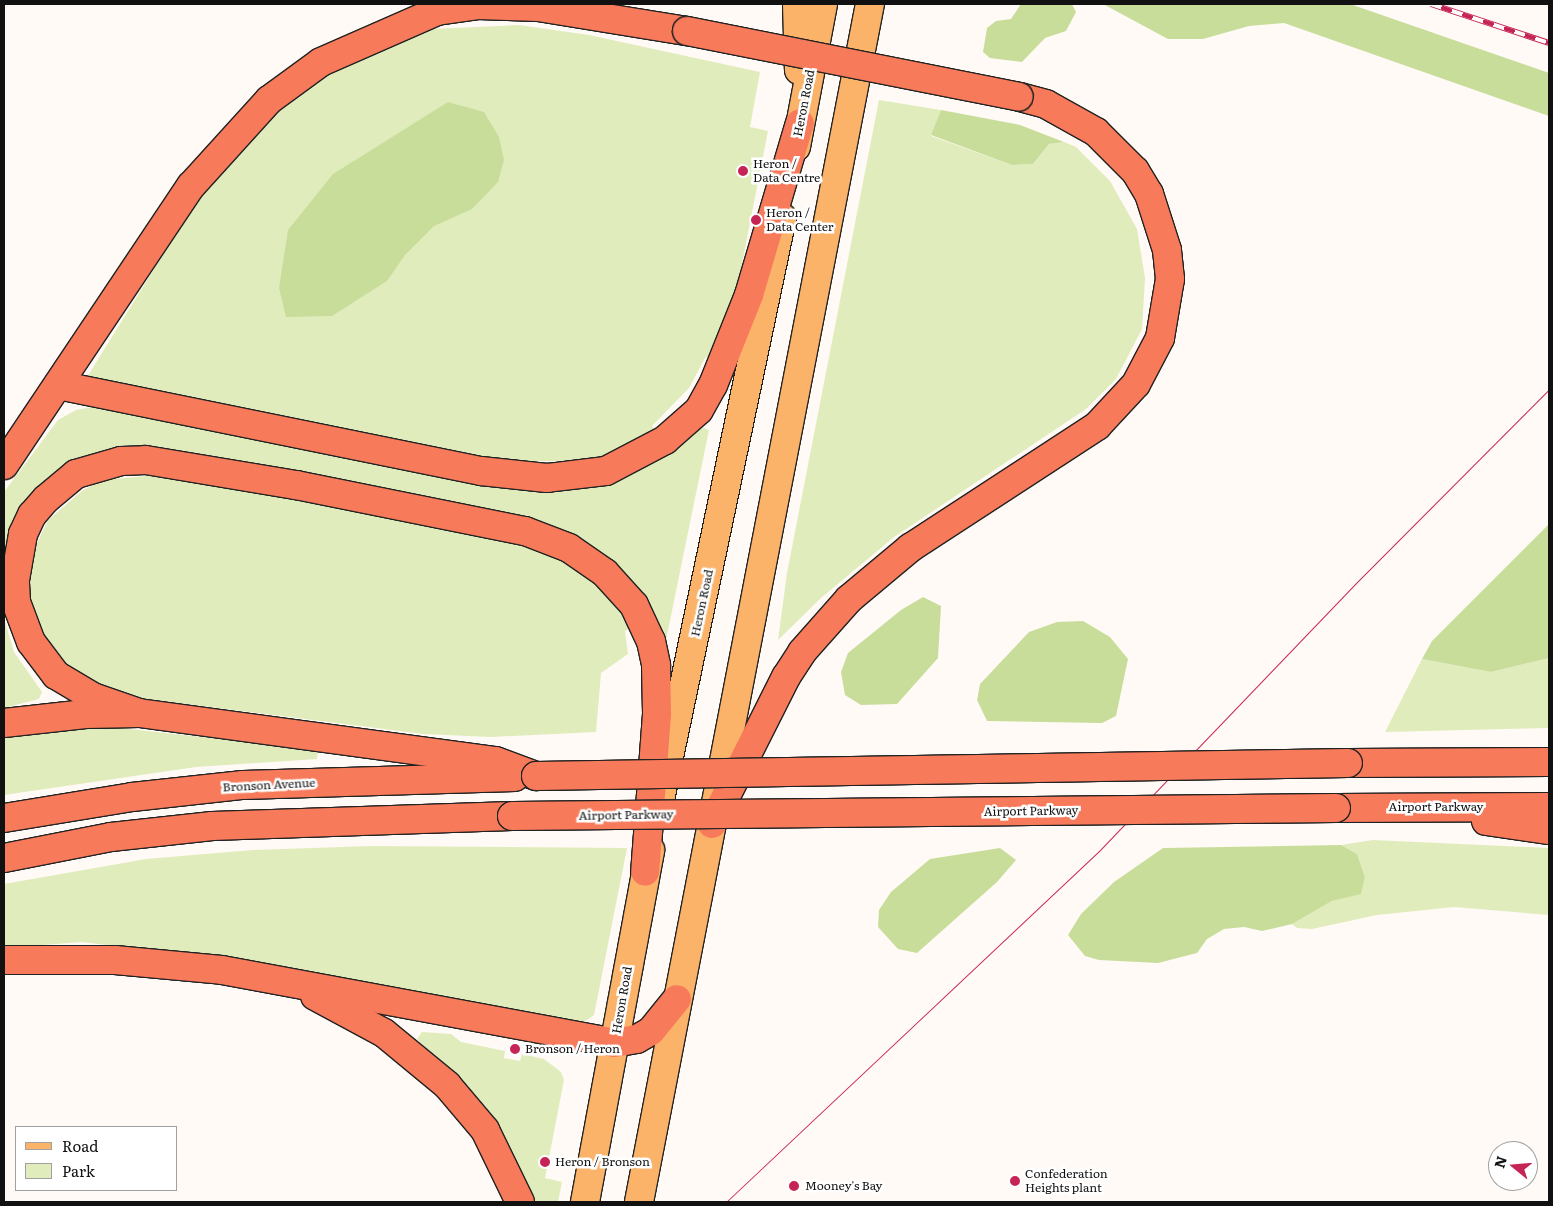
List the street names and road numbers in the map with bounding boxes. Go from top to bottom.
street label: Heron Road [790,68,818,138]
street label: Heron Road [688,568,716,638]
street label: Bronson Avenue [222,775,316,795]
street label: Airport Parkway [1389,800,1483,814]
street label: Airport Parkway [983,803,1079,819]
street label: Airport Parkway [578,807,674,823]
street label: Heron Road [609,965,635,1035]

